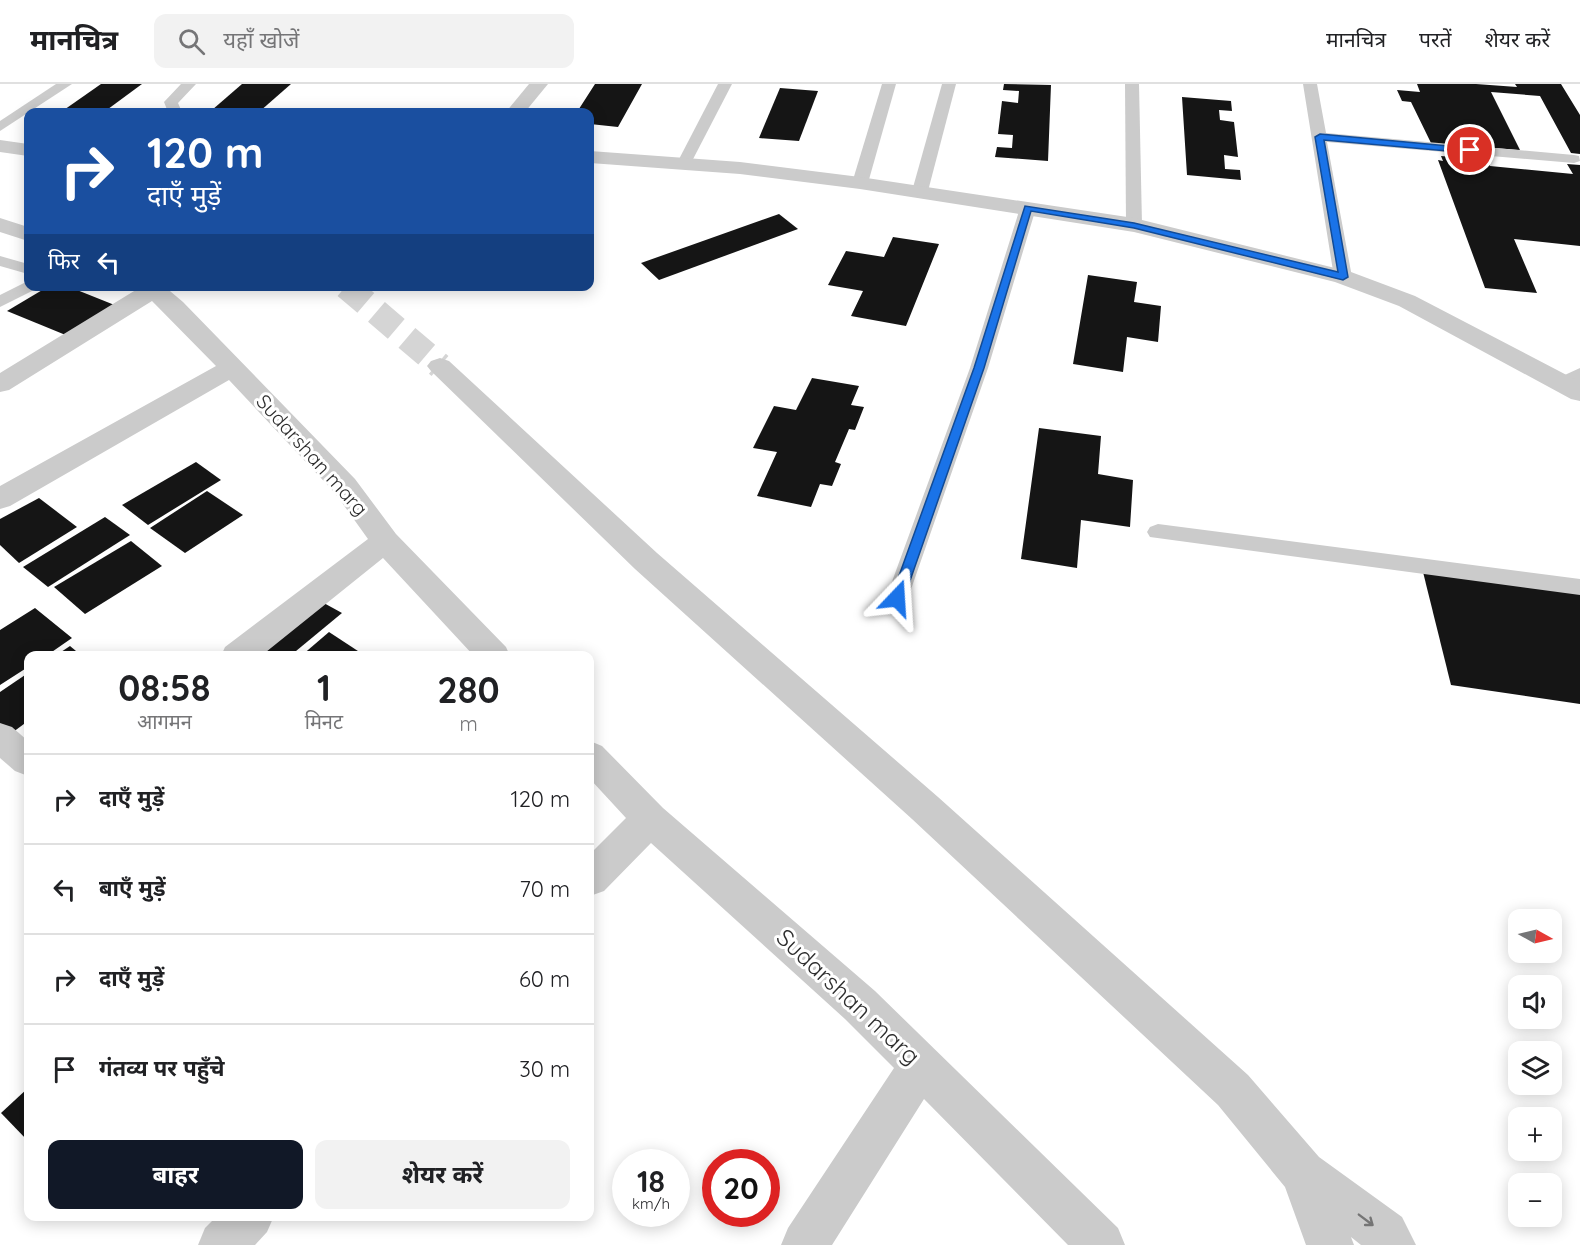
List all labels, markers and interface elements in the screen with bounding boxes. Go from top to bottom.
search box [154,14,574,68]
text: मानचित्र [30,22,118,57]
icon: search [175,25,208,58]
text: यहाँ खोजें [223,26,299,54]
text: मानचित्र [1326,26,1386,52]
text: परतें [1419,26,1452,52]
text: शेयर करें [1485,26,1550,52]
pin [1444,124,1495,175]
text: 120 m [147,126,264,179]
icon: right [48,132,126,210]
icon: arrive [1453,133,1486,166]
text: दाएँ मुड़ें [147,178,221,212]
icon: left [92,246,125,279]
text: फिर [48,247,80,275]
street label: Sudarshan marg [251,389,373,521]
position arrow [865,566,929,630]
text: 08:58 [118,665,210,710]
text: 1 [317,665,331,710]
text: 280 [437,667,500,712]
text: आगमन [137,709,192,734]
text: मिनट [305,709,343,734]
text: m [459,711,478,736]
icon: right [48,783,81,816]
text: दाएँ मुड़ें [99,784,164,812]
text: 120 m [511,785,570,813]
icon: left [48,873,81,906]
text: बाएँ मुड़ें [99,874,165,902]
text: 70 m [520,875,570,903]
north arrow [1508,909,1562,963]
map controls [1508,909,1562,1227]
street label: Sudarshan marg [771,922,927,1071]
icon: right [48,963,81,996]
text: दाएँ मुड़ें [99,964,164,992]
text: 60 m [519,965,570,993]
button: sound [1508,975,1562,1029]
button: layers [1508,1041,1562,1095]
icon: arrive [48,1053,81,1086]
text: गंतव्य पर पहुँचे [99,1054,224,1082]
text: 30 m [519,1055,570,1083]
button: + [1508,1107,1562,1161]
button: बाहर [48,1140,303,1209]
button: शेयर करें [315,1140,570,1209]
speed limit sign: 20 [702,1149,780,1227]
text: 18 [637,1162,665,1200]
button: − [1508,1173,1562,1227]
text: km/h [632,1194,670,1213]
one-way arrow [1358,1214,1374,1226]

